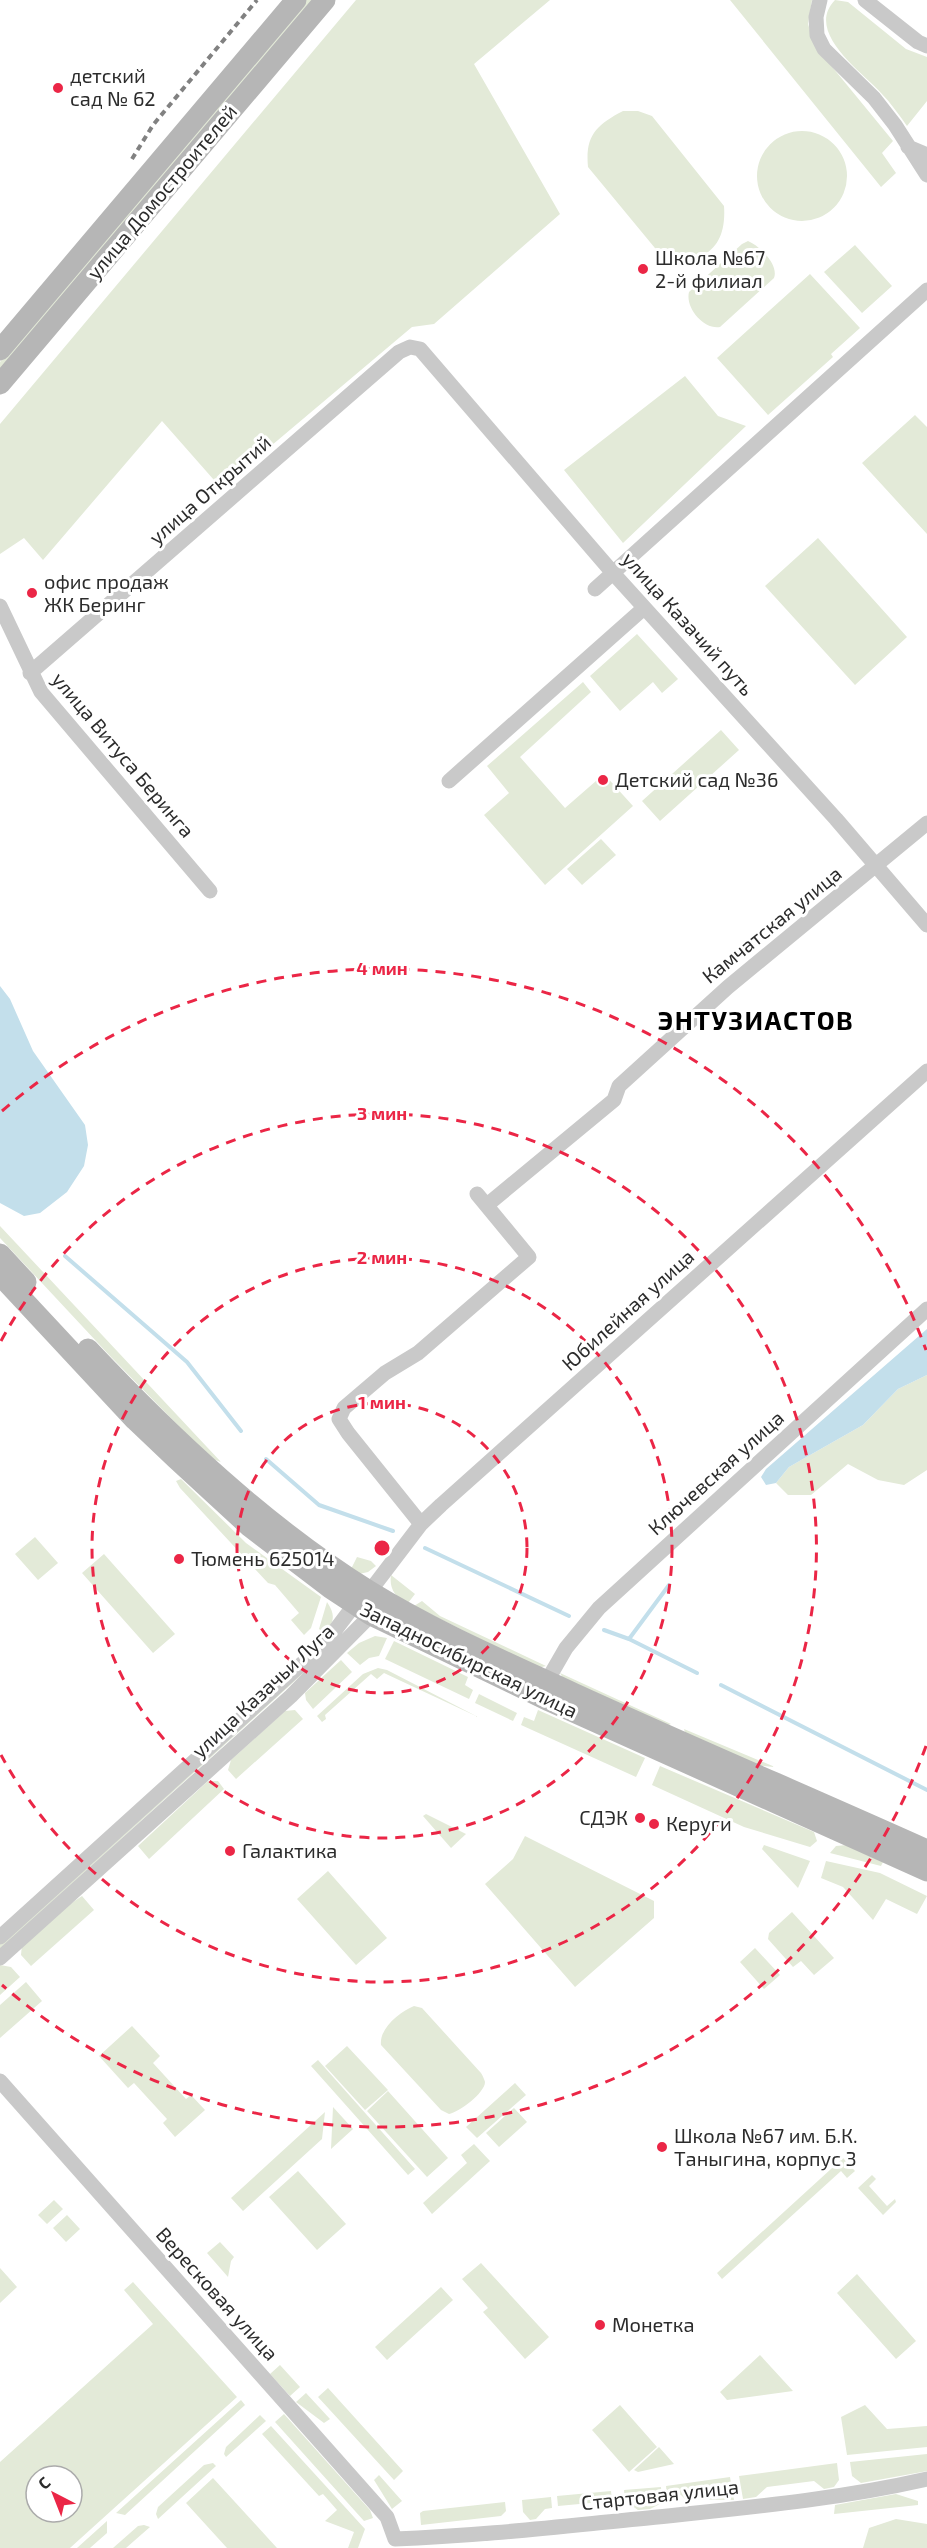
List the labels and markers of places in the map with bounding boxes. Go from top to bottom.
place label: детский сад № 62 [70,63,156,110]
marker: детский сад № 62 [51,81,65,95]
place label: Школа №67 2-й филиал [655,245,765,292]
marker: Школа №67 2-й филиал [636,262,650,276]
place label: офис продаж ЖК Беринг [44,569,169,616]
marker: офис продаж ЖК Беринг [25,586,39,600]
place label: Детский сад №36 [615,767,778,791]
marker: Детский сад №36 [596,773,610,787]
centre of rings [372,1538,392,1558]
place label: Тюмень 625014 [191,1546,335,1570]
marker: Тюмень 625014 [172,1552,186,1566]
place label: СДЭК [579,1805,628,1829]
marker: СДЭК [633,1811,647,1825]
place label: Керуги [666,1811,732,1836]
marker: Керуги [647,1817,661,1831]
place label: Галактика [242,1838,337,1862]
marker: Галактика [223,1844,237,1858]
place label: Школа №67 им. Б.К. Таныгина, корпус 3 [674,2123,858,2171]
marker: Школа №67 им. Б.К. Таныгина, корпус 3 [655,2140,669,2154]
place label: Монетка [612,2312,695,2336]
marker: Монетка [593,2318,607,2332]

